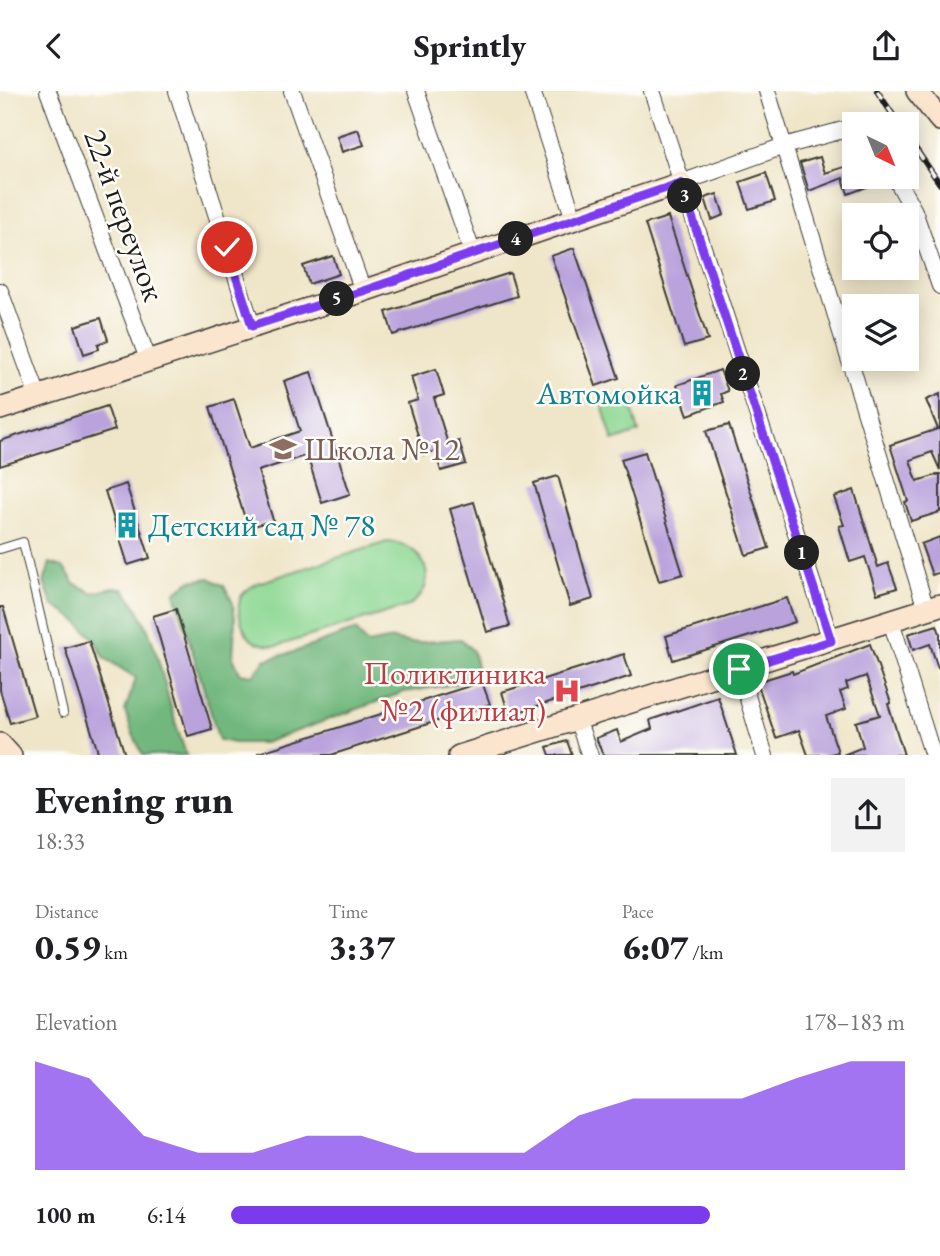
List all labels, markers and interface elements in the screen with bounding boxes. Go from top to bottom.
text: Sprintly [414,25,526,67]
icon: back [35,27,73,65]
icon: share [867,27,905,65]
north arrow [842,112,919,189]
map controls [842,112,919,371]
street label: 22-й переулок [74,123,176,307]
pin: 3 [668,179,702,213]
text: 3 [679,183,690,208]
button: locate [842,203,919,280]
pin [197,217,257,277]
pin: 4 [498,221,534,257]
text: 4 [510,226,521,251]
icon: check [208,228,246,266]
pin: 5 [320,281,354,317]
text: 5 [331,286,342,311]
button: layers [842,294,919,371]
pin: 2 [726,357,760,391]
text: 2 [737,361,748,386]
place label: Автомойка [535,372,681,414]
building icon: Автомойка [687,378,717,408]
place label: Школа №12 [304,428,460,470]
school or university icon: Школа №12 [268,434,298,464]
place label: Детский сад № 78 [148,504,375,546]
building icon: Детский сад № 78 [112,510,142,540]
pin: 1 [784,535,820,571]
text: 1 [796,540,807,565]
pin [709,639,769,699]
icon: arrive [720,650,758,688]
place label: Поликлиника №2 (филиал) [363,652,546,731]
hospital icon: Поликлиника №2 (филиал) [552,676,582,706]
text: Evening run [35,775,233,824]
button: share [831,778,905,852]
text: 18:33 [35,826,85,856]
text: Distance [35,899,98,924]
text: Time [328,899,368,924]
text: Pace [622,899,654,924]
text: 0.59 [35,924,101,969]
text: 3:37 [328,924,395,969]
text: 6:07 [622,924,688,969]
text: km [101,940,128,965]
text: /km [688,940,724,965]
text: Elevation [35,1007,118,1037]
text: 178–183 m [804,1007,905,1037]
text: 100 m [35,1200,96,1230]
text: 6:14 [147,1200,186,1230]

